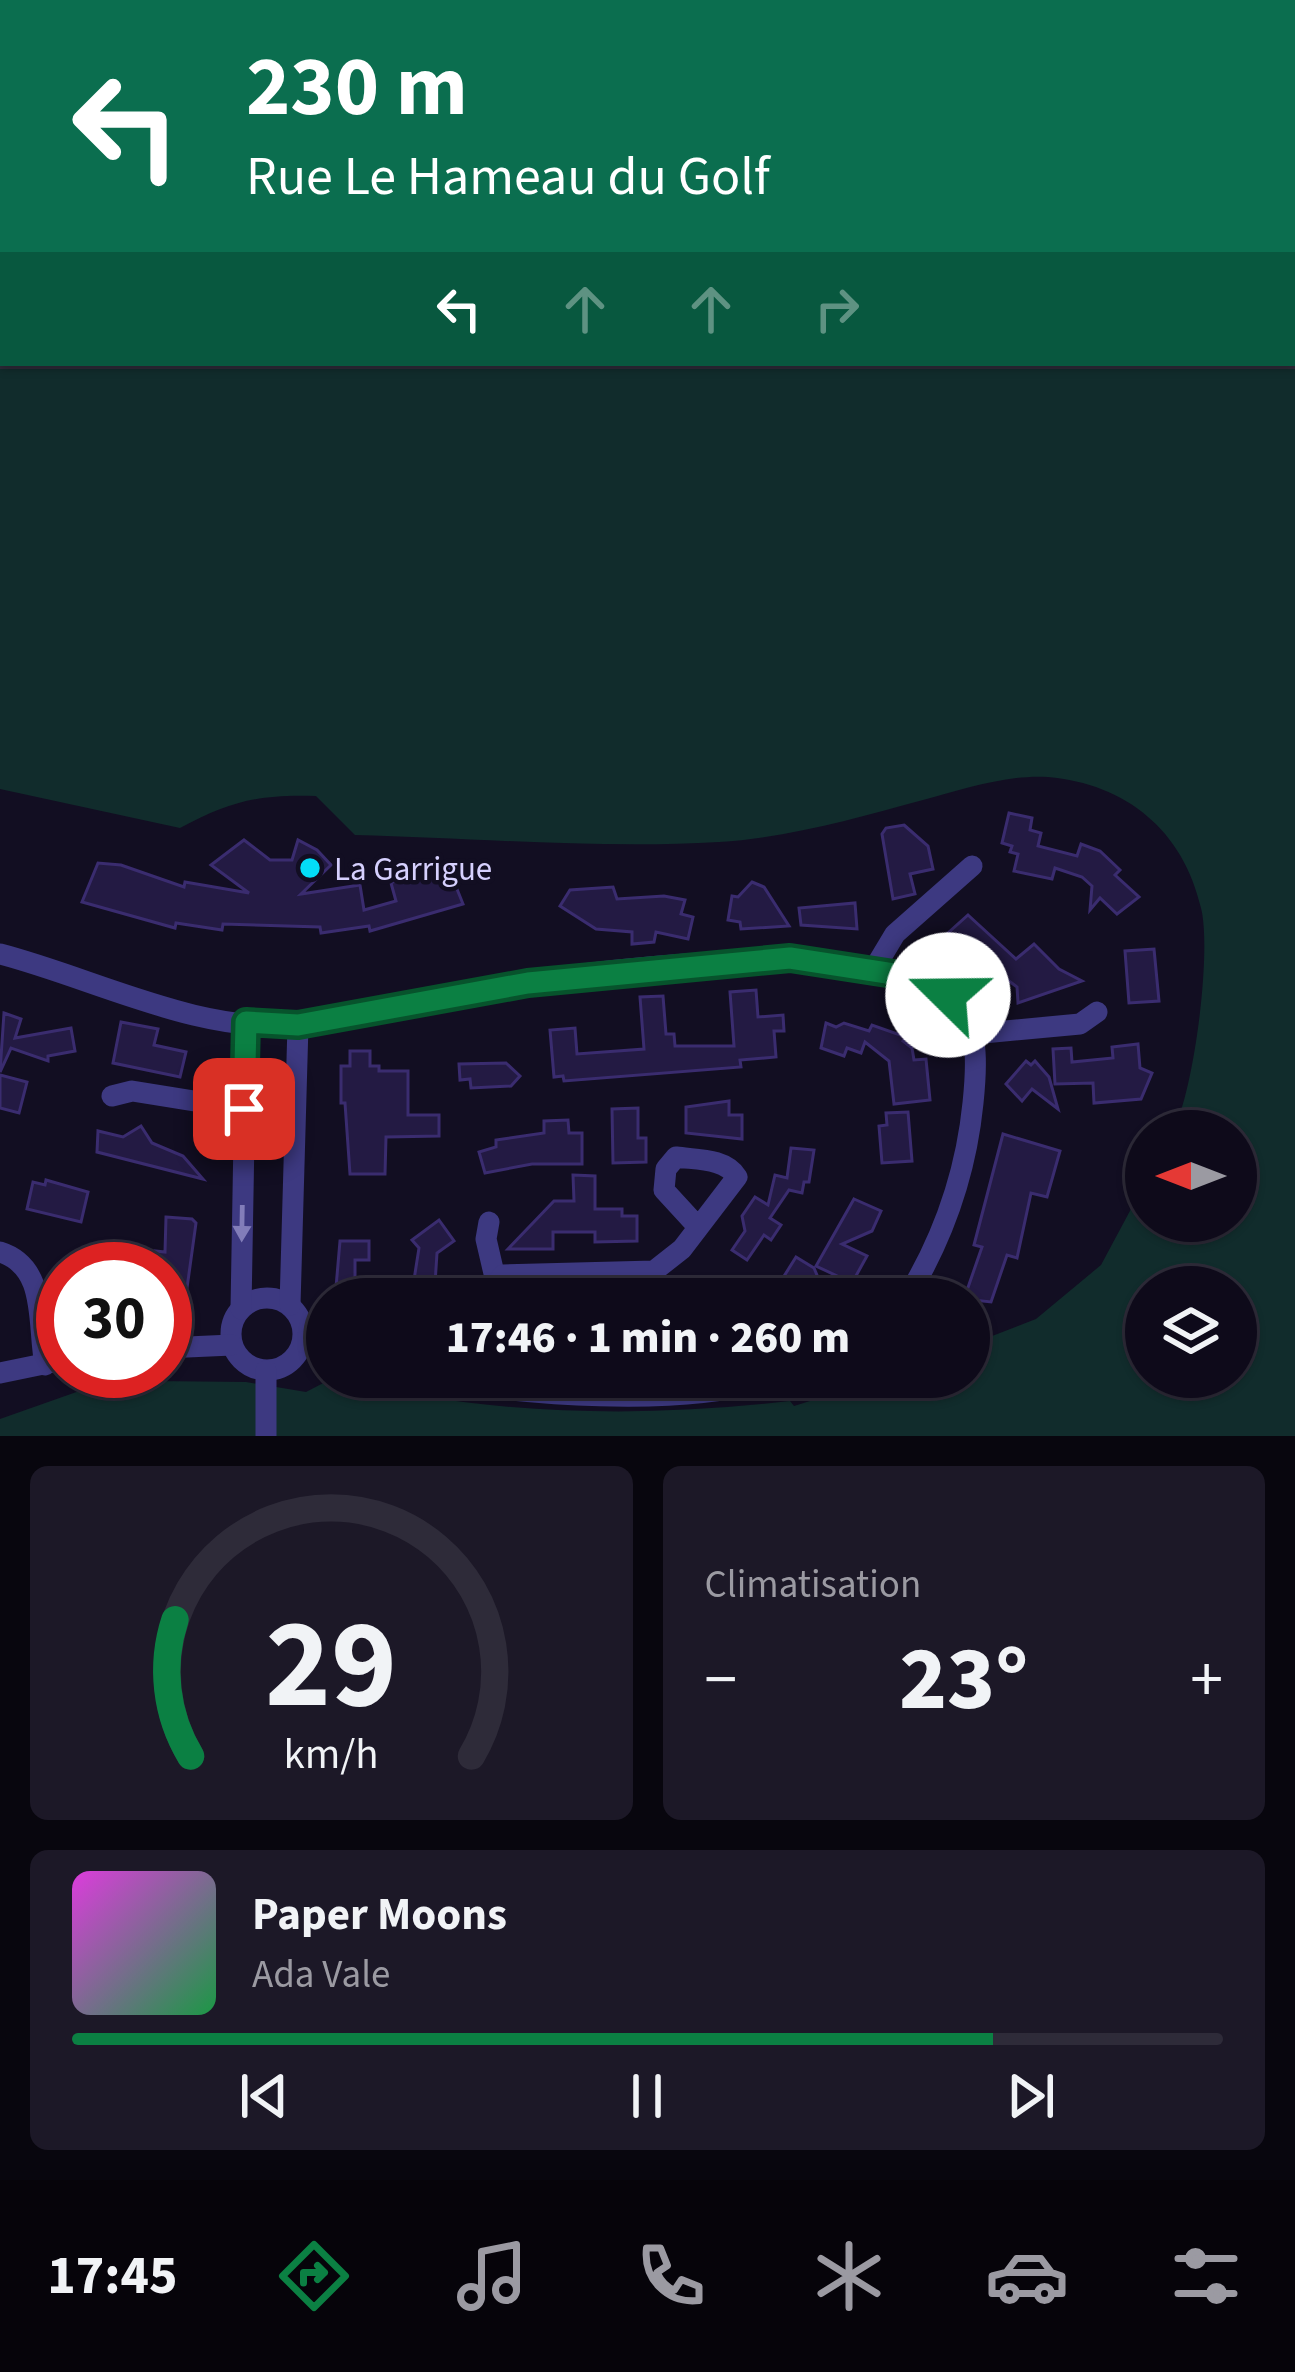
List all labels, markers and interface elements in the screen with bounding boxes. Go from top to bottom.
text: 230 m [246,28,468,148]
icon: left [48,48,204,204]
text: Rue Le Hameau du Golf [246,139,770,216]
icon: left [426,276,492,342]
icon: ahead [552,276,618,342]
icon: ahead [678,276,744,342]
icon: right [804,276,870,342]
place label: La Garrigue [334,846,492,893]
marker: La Garrigue [297,855,323,881]
position arrow [885,932,1011,1058]
pin [193,1058,295,1160]
icon: arrive [211,1076,277,1142]
north arrow [1125,1110,1257,1242]
map controls [1125,1110,1257,1398]
one-way arrow [233,1205,252,1243]
speed limit sign: 30 [36,1242,192,1398]
button: layers [1125,1266,1257,1398]
text: 17:46 · 1 min · 260 m [446,1306,850,1370]
text: Climatisation [705,1557,921,1613]
text: 29 [265,1577,397,1755]
text: 23° [899,1616,1029,1744]
text: − [705,1633,737,1727]
text: + [1190,1633,1223,1727]
text: km/h [284,1724,379,1785]
text: Paper Moons [252,1883,507,1947]
text: Ada Vale [252,1947,390,2003]
icon: previous [231,2063,297,2129]
icon: pause [614,2063,680,2129]
icon: next [998,2063,1064,2129]
icon: directions [272,2234,356,2318]
icon: music [450,2234,534,2318]
icon: phone [629,2234,713,2318]
icon: climate [807,2234,891,2318]
icon: car [985,2234,1069,2318]
icon: filters [1164,2234,1248,2318]
text: 17:45 [47,2238,177,2315]

